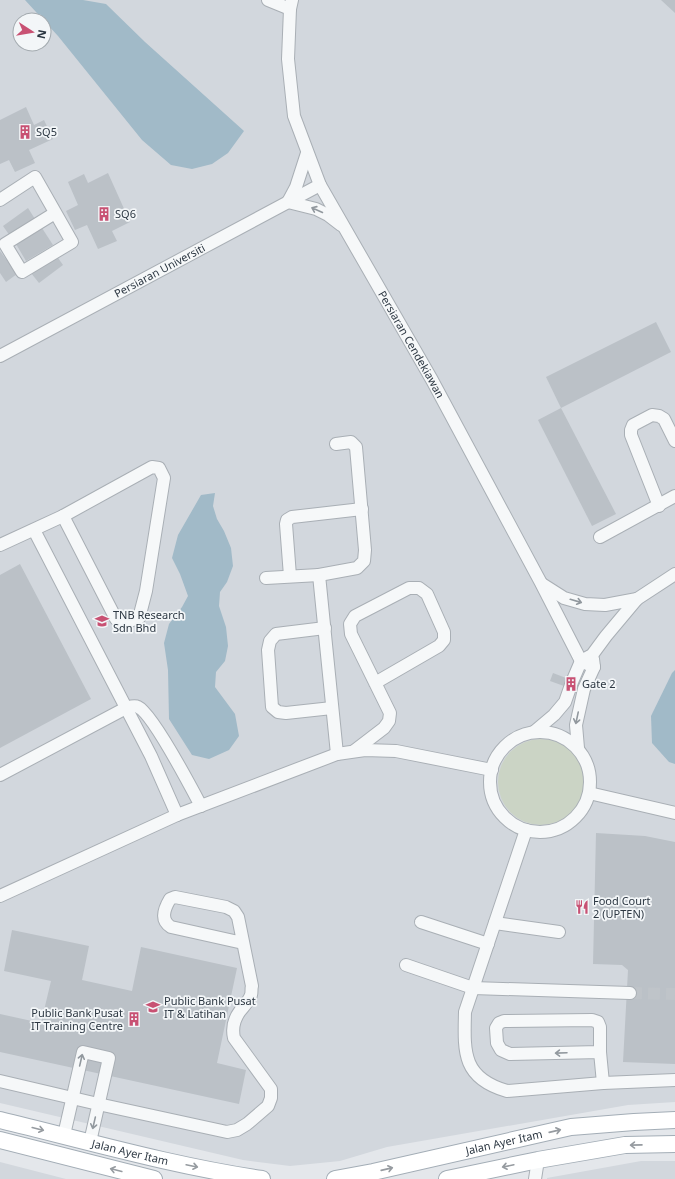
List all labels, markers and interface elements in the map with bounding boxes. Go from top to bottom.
north arrow [12,12,52,52]
text: N [34,28,51,40]
building icon: SQ5 [17,124,33,140]
place label: SQ5 [36,124,57,139]
building icon: SQ6 [96,206,112,222]
place label: SQ6 [115,206,136,221]
one-way arrow [312,206,324,214]
street label: Persiaran Universiti [111,240,207,301]
street label: Persiaran Cendekiawan [375,288,448,401]
one-way arrow [569,598,582,605]
place label: TNB Research Sdn Bhd [113,607,185,635]
school or university icon: TNB Research Sdn Bhd [94,613,110,629]
building icon: Gate 2 [563,676,579,692]
place label: Gate 2 [582,676,616,691]
one-way arrow [573,712,581,725]
place label: Food Court 2 (UPTEN) [593,893,651,921]
restaurant icon: Food Court 2 (UPTEN) [574,899,590,915]
place label: Public Bank Pusat IT & Latihan [164,993,256,1021]
school or university icon: Public Bank Pusat IT & Latihan [145,999,161,1015]
place label: Public Bank Pusat IT Training Centre [31,1005,123,1033]
building icon: Public Bank Pusat IT Training Centre [126,1011,142,1027]
one-way arrow [555,1049,568,1057]
one-way arrow [78,1054,86,1067]
one-way arrow [90,1116,98,1129]
one-way arrow [31,1126,44,1133]
street label: Jalan Ayer Itam [463,1126,544,1158]
one-way arrow [548,1126,561,1134]
street label: Jalan Ayer Itam [89,1135,170,1168]
one-way arrow [630,1141,643,1148]
one-way arrow [185,1162,198,1170]
one-way arrow [502,1163,515,1171]
one-way arrow [380,1164,393,1172]
one-way arrow [110,1165,123,1173]

